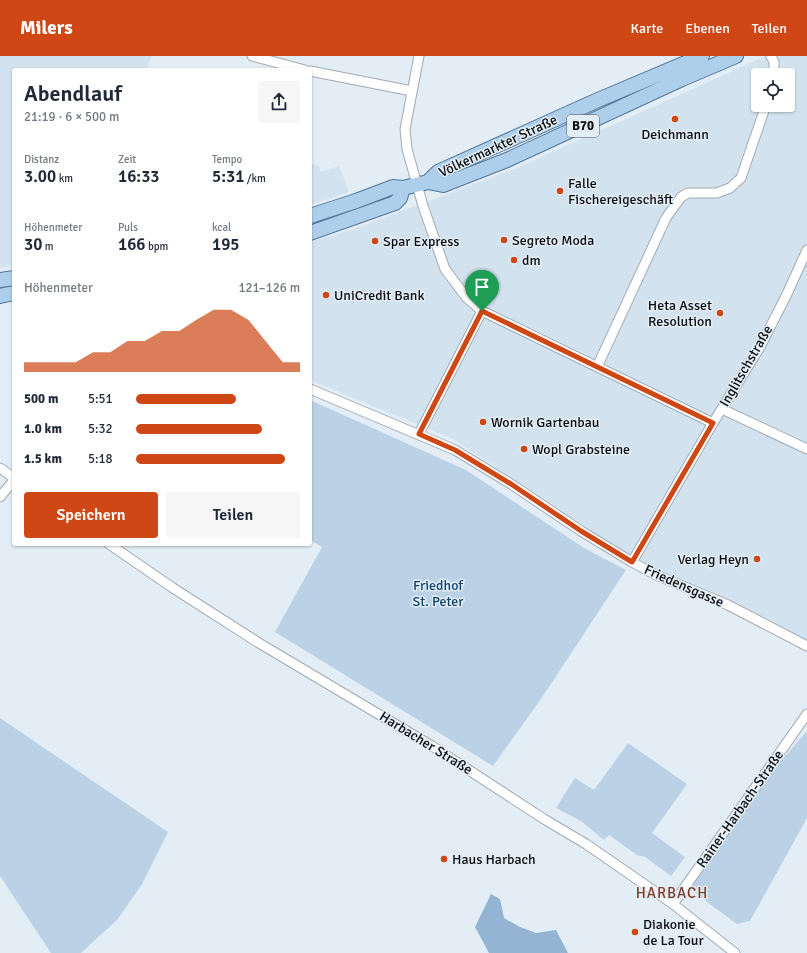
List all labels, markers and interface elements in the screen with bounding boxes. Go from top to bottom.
text: Milers [20,16,73,40]
text: Karte [631,20,663,37]
text: Ebenen [685,20,730,37]
text: Teilen [752,20,787,37]
map controls [751,68,795,112]
button: locate [751,68,795,112]
text: Abendlauf [24,80,122,107]
button: share [258,81,300,123]
text: 21:19 · 6 × 500 m [24,109,119,125]
street label: Völkermarkter Straße [436,111,560,181]
marker: Deichmann [670,114,680,124]
road number: B70 [567,115,599,137]
place label: Deichmann [641,126,709,143]
text: Distanz [24,153,59,166]
text: Zeit [118,153,136,166]
text: Tempo [212,153,242,166]
text: 3.00 [24,166,56,187]
text: 16:33 [118,166,160,187]
text: 5:31 [212,166,244,187]
text: km [56,172,73,185]
text: /km [244,172,266,185]
place label: Falle Fischereigeschäft [568,175,673,208]
marker: Falle Fischereigeschäft [555,186,565,196]
text: Höhenmeter [24,221,82,234]
text: Puls [118,221,138,234]
text: kcal [212,221,231,234]
place label: Segreto Moda [512,232,594,249]
place label: Spar Express [383,233,459,250]
text: 30 [24,234,42,255]
text: 166 [118,234,146,255]
text: 195 [212,234,240,255]
marker: Segreto Moda [499,235,509,245]
marker: Spar Express [370,236,380,246]
text: m [42,240,54,253]
text: bpm [146,240,168,253]
place label: dm [522,252,541,269]
marker: dm [509,255,519,265]
pin [465,270,499,311]
icon: arrive [471,276,493,298]
text: Höhenmeter [24,280,93,296]
text: 121–126 m [238,280,300,296]
place label: UniCredit Bank [334,287,424,304]
marker: UniCredit Bank [321,290,331,300]
place label: Heta Asset Resolution [648,297,712,330]
marker: Heta Asset Resolution [715,308,725,318]
street label: Inglitschstraße [716,322,776,410]
text: 500 m [24,391,58,407]
text: 5:51 [88,391,113,407]
place label: Wornik Gartenbau [491,414,599,431]
marker: Wornik Gartenbau [478,417,488,427]
text: 1.0 km [24,421,62,437]
text: 5:32 [88,421,113,437]
place label: Wopl Grabsteine [532,441,630,458]
marker: Wopl Grabsteine [519,444,529,454]
text: 1.5 km [24,451,62,467]
text: 5:18 [88,451,113,467]
button: Speichern [24,492,158,538]
button: Teilen [166,492,300,538]
place label: Verlag Heyn [677,551,749,568]
marker: Verlag Heyn [752,554,762,564]
street label: Friedensgasse [642,561,726,611]
park label: Friedhof St. Peter [413,577,464,610]
street label: Harbacher Straße [376,708,476,778]
street label: Rainer-Harbach-Straße [693,747,787,871]
place label: Haus Harbach [452,851,536,868]
marker: Haus Harbach [439,854,449,864]
district label: HARBACH [636,884,708,902]
place label: Diakonie de La Tour [643,916,705,949]
marker: Diakonie de La Tour [630,927,640,937]

